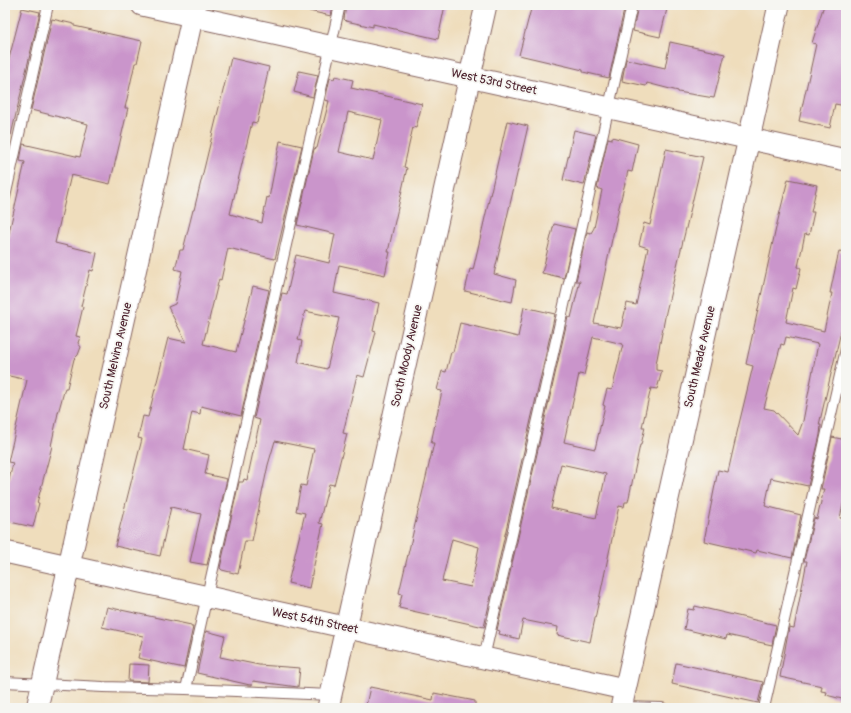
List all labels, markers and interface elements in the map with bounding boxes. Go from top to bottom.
street label: West 53rd Street [450,66,538,98]
street label: South Melvina Avenue [96,301,136,411]
street label: South Moody Avenue [388,303,426,409]
street label: South Meade Avenue [681,305,719,409]
street label: West 54th Street [270,605,360,638]

